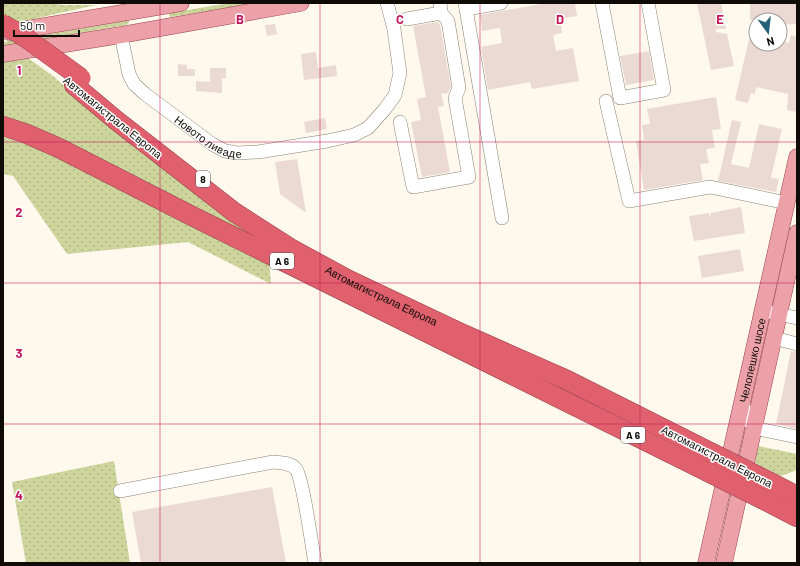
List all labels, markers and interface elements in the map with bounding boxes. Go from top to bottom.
text: B [236,11,244,27]
text: C [396,11,404,27]
text: D [556,11,564,27]
text: E [716,11,724,27]
scale bar [14,12,79,38]
north arrow [748,12,788,52]
text: 50 m [20,18,45,32]
text: N [765,35,776,49]
text: 1 [17,62,21,78]
street label: Автомагистрала Европа [61,73,165,161]
street label: Новото ливаде [173,112,242,160]
road number: 8 [196,171,210,187]
text: 2 [15,204,23,220]
road number: A 6 [270,253,294,269]
street label: Автомагистрала Европа [323,262,441,328]
street label: Челопешко шосе [736,316,767,404]
text: 3 [15,345,23,361]
street label: Автомагистрала Европа [659,422,775,490]
road number: A 6 [621,427,645,443]
text: 4 [15,487,23,503]

